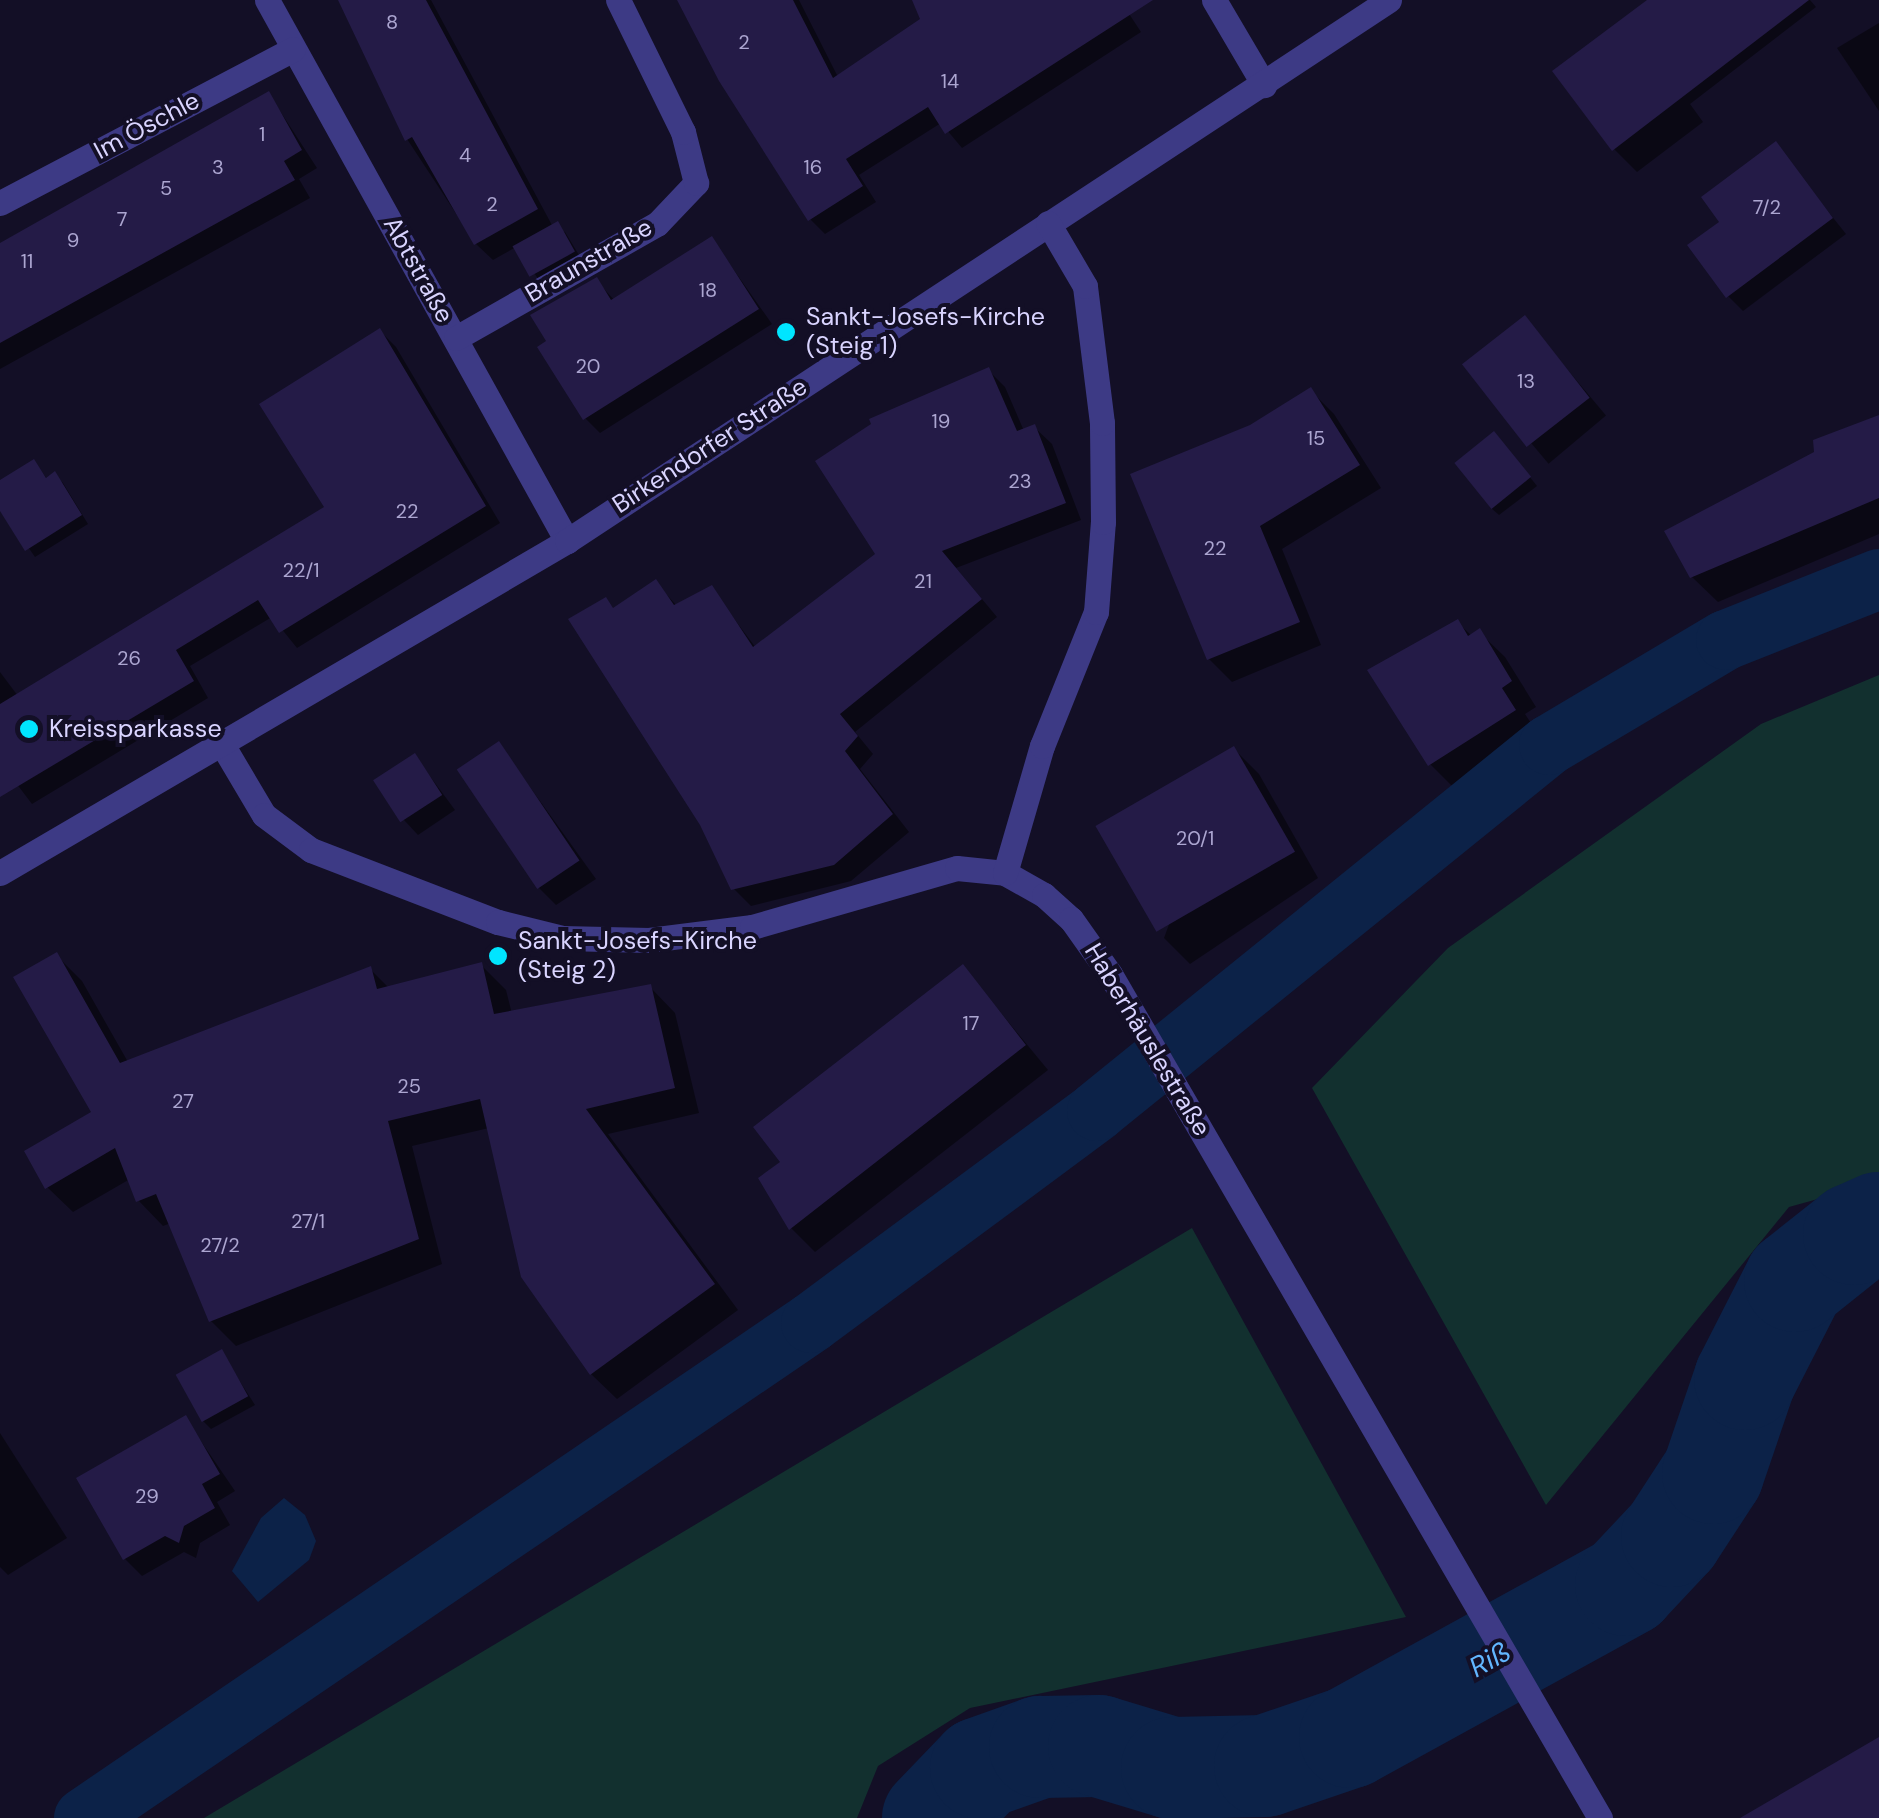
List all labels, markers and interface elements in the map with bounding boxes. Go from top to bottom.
house number: 8 [386,10,398,34]
house number: 2 [738,30,750,54]
house number: 14 [941,69,959,93]
street label: Im Öschle [89,86,205,166]
house number: 1 [259,122,265,146]
house number: 4 [459,143,471,167]
house number: 3 [212,155,224,179]
house number: 16 [804,155,822,179]
house number: 5 [160,176,172,200]
house number: 2 [486,192,498,216]
house number: 7/2 [1753,195,1781,219]
house number: 7 [117,207,127,231]
street label: Abtstraße [377,212,459,328]
street label: Braunstraße [520,213,658,309]
house number: 9 [67,228,79,252]
house number: 11 [21,249,33,273]
house number: 18 [699,278,717,302]
place label: Sankt-Josefs-Kirche (Steig 1) [806,303,1045,362]
marker: Sankt-Josefs-Kirche (Steig 1) [775,321,797,343]
house number: 20 [576,354,600,378]
house number: 13 [1517,369,1535,393]
street label: Birkendorfer Straße [607,372,813,520]
house number: 19 [932,409,950,433]
house number: 15 [1307,426,1325,450]
house number: 23 [1008,469,1032,493]
house number: 22 [395,499,419,523]
house number: 22 [1203,536,1227,560]
house number: 22/1 [282,558,320,582]
house number: 21 [914,569,932,593]
house number: 26 [117,646,141,670]
place label: Kreissparkasse [49,714,222,744]
marker: Kreissparkasse [18,718,40,740]
house number: 20/1 [1176,826,1214,850]
place label: Sankt-Josefs-Kirche (Steig 2) [518,927,757,986]
street label: Haberhäuslestraße [1078,938,1216,1142]
marker: Sankt-Josefs-Kirche (Steig 2) [487,945,509,967]
house number: 17 [963,1011,979,1035]
house number: 25 [397,1074,421,1098]
house number: 27 [172,1089,194,1113]
house number: 27/1 [291,1209,325,1233]
house number: 27/2 [200,1233,240,1257]
house number: 29 [135,1484,159,1508]
water label: Riß [1464,1635,1516,1685]

